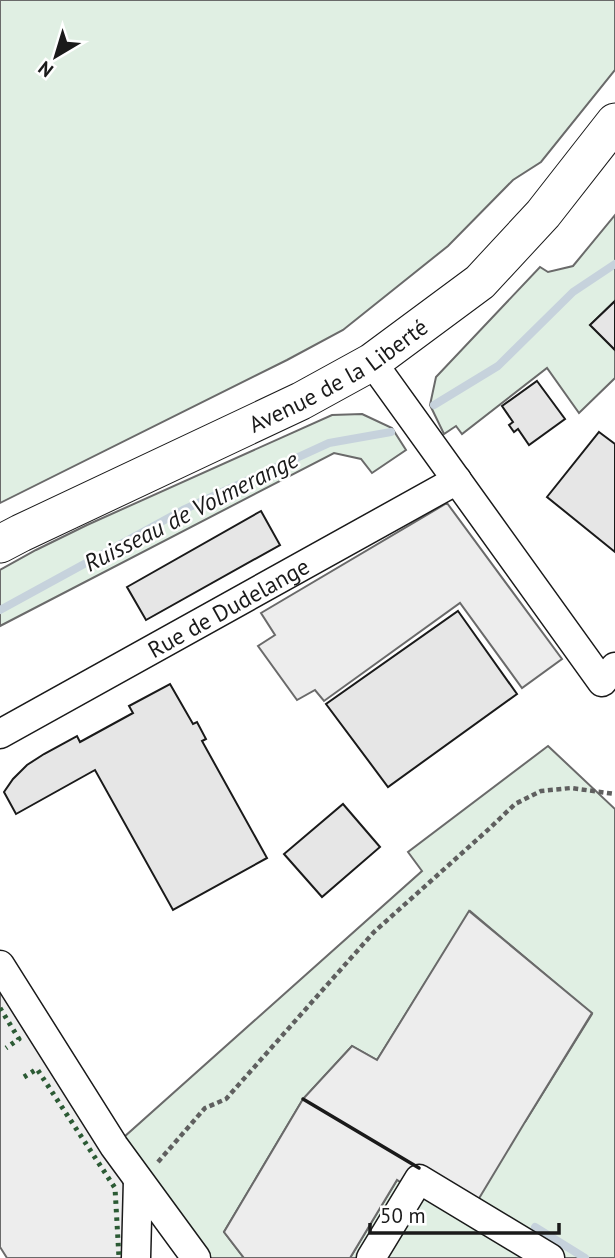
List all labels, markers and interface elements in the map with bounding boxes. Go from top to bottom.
north arrow [21,21,91,91]
text: N [33,56,58,83]
street label: Avenue de la Liberté [244,312,433,438]
water label: Ruisseau de Volmerange [79,444,303,578]
street label: Rue de Dudelange [142,551,314,664]
scale bar [370,1192,559,1236]
text: 50 m [380,1202,426,1229]

